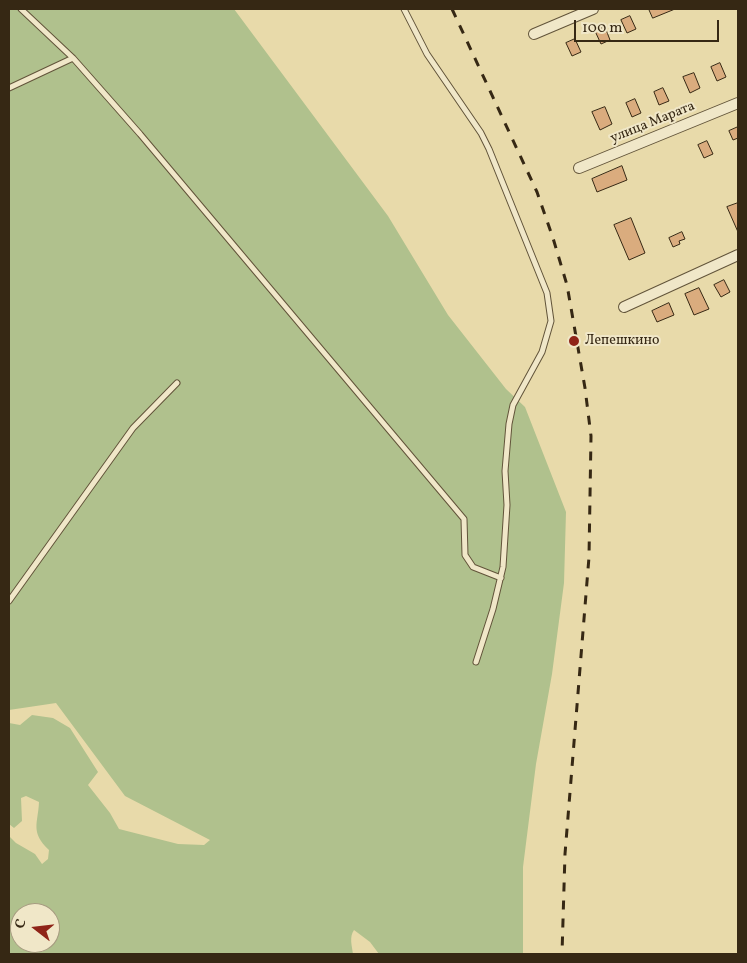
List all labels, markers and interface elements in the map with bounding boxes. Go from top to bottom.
scale bar [577,10,722,42]
text: 100 m [582,18,622,39]
street label: улица Марата [608,98,698,148]
place label: Лепешкино [585,333,659,349]
marker: Лепешкино [567,334,581,348]
north arrow [10,903,60,953]
text: С [11,917,31,931]

